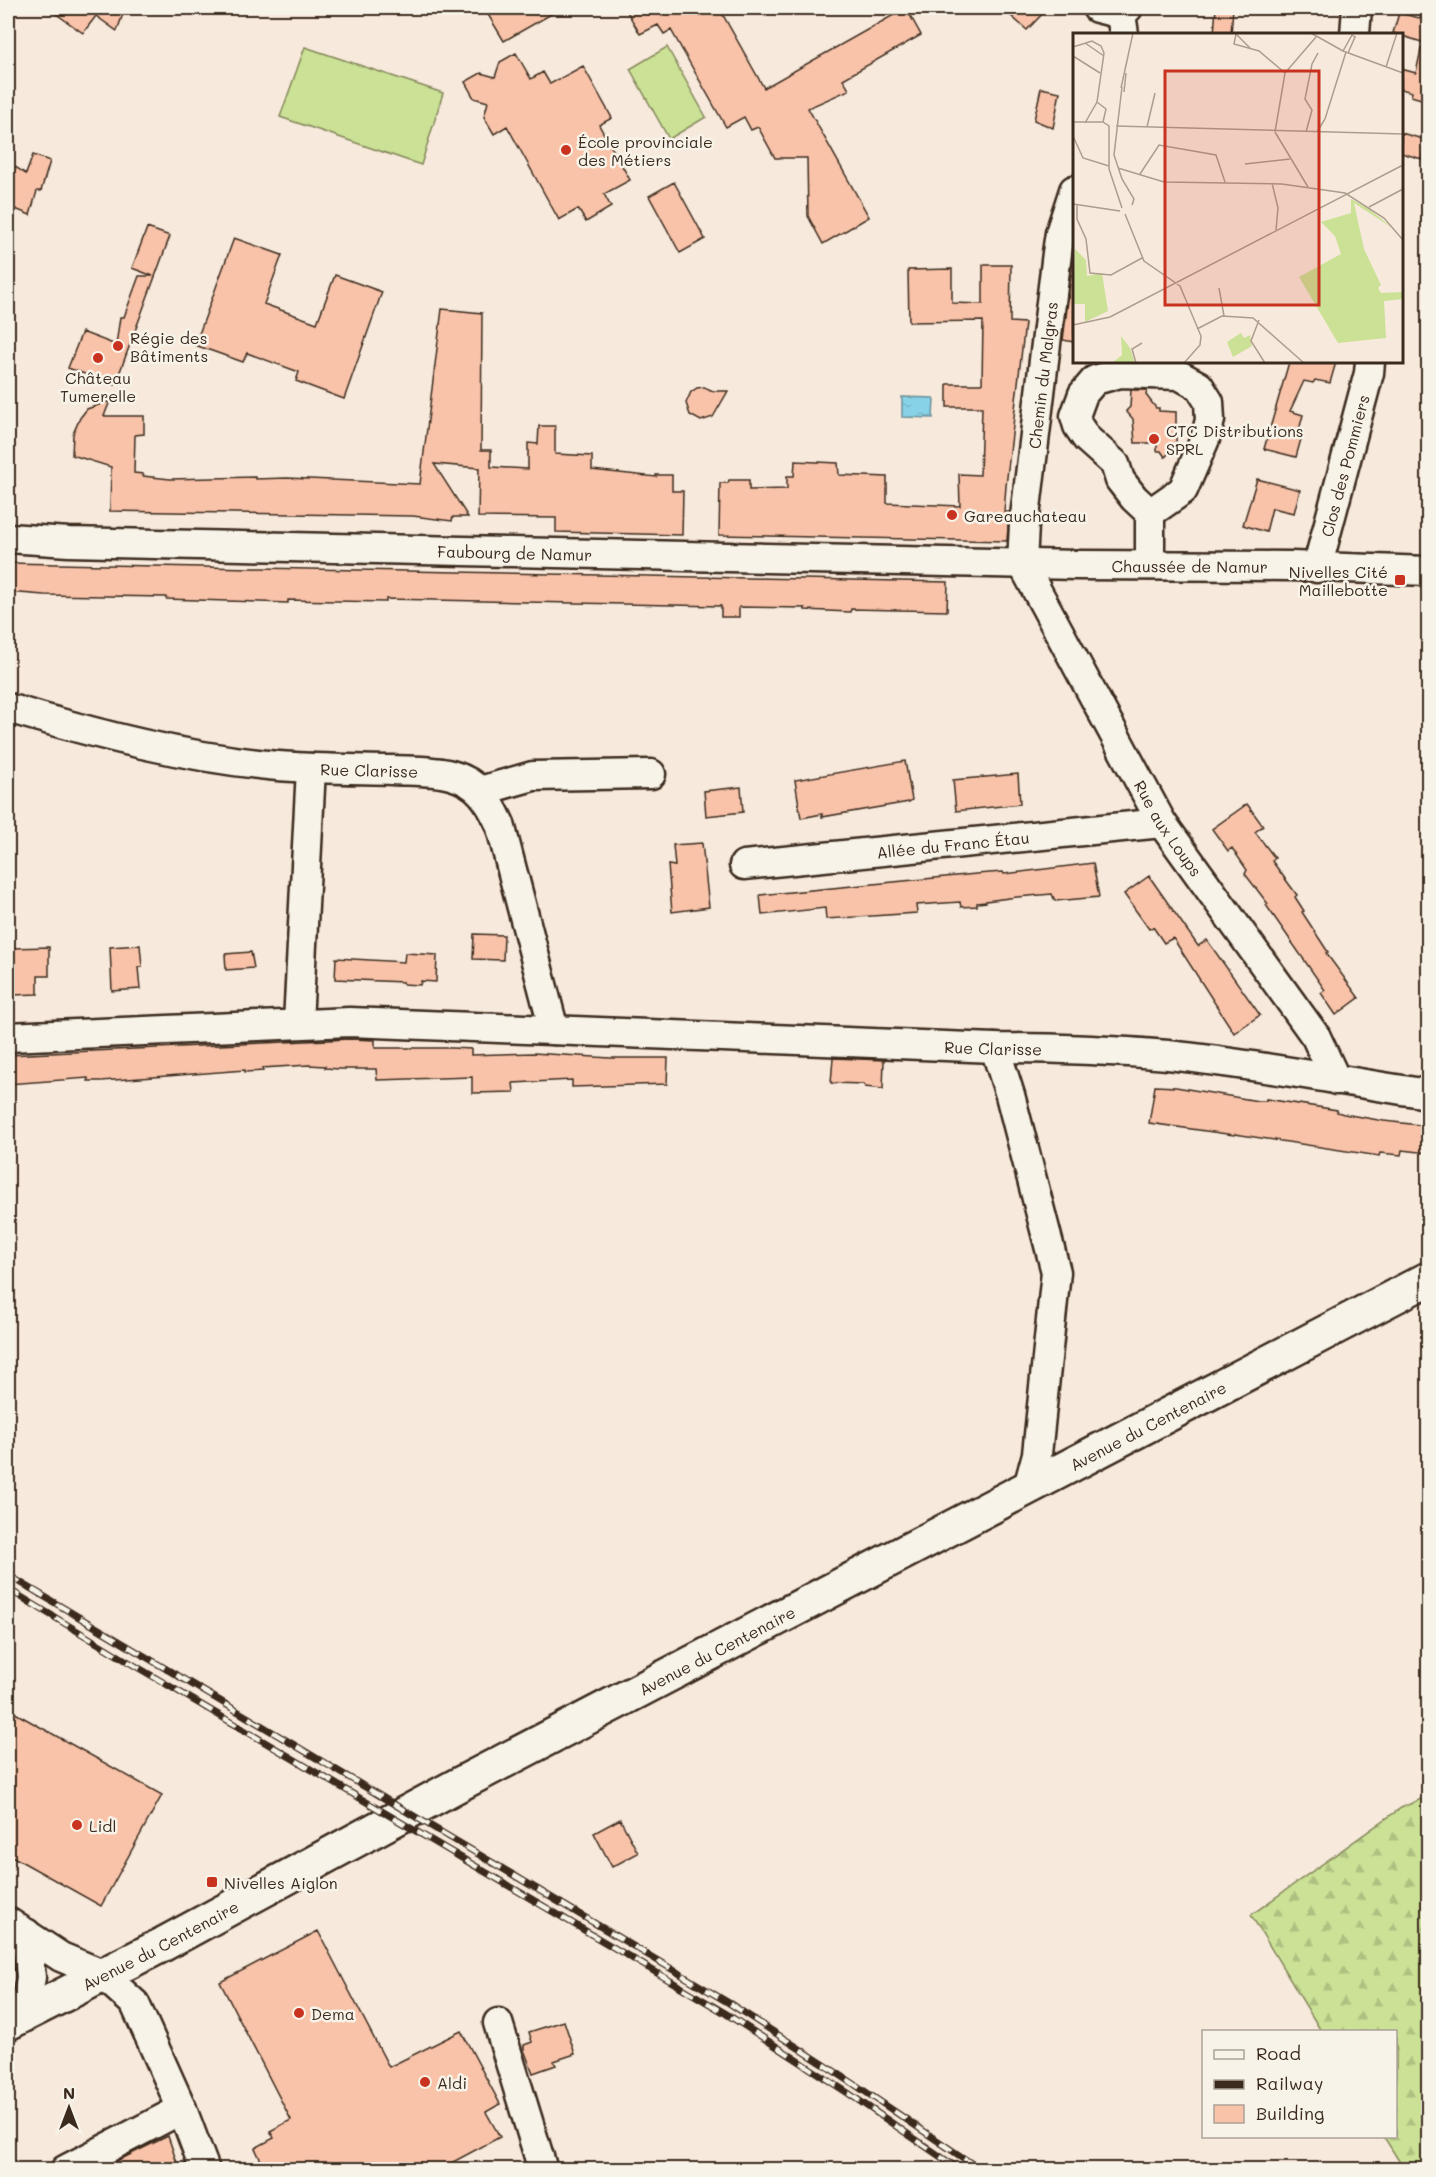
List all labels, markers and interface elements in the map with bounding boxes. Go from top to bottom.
inset map [1073,33,1403,363]
place label: École provinciale des Métiers [578,131,713,170]
marker: École provinciale des Métiers [559,143,573,157]
street label: Chemin du Malgras [1023,300,1062,450]
place label: Régie des Bâtiments [130,327,208,366]
marker: Régie des Bâtiments [111,339,125,353]
marker: Château Tumerelle [91,351,105,365]
place label: Château Tumerelle [60,367,136,406]
street label: Clos des Pommiers [1315,392,1373,539]
place label: CTC Distributions SPRL [1166,420,1304,459]
marker: CTC Distributions SPRL [1147,432,1161,446]
place label: Gareauchateau [964,505,1087,526]
marker: Gareauchateau [945,508,959,522]
street label: Faubourg de Namur [437,540,593,564]
street label: Chaussée de Namur [1111,555,1268,576]
place label: Nivelles Cité Maillebotte [1289,561,1388,600]
marker: Nivelles Cité Maillebotte [1393,573,1407,587]
street label: Rue Clarisse [320,758,418,781]
street label: Rue aux Loups [1130,776,1207,880]
street label: Allée du Franc Étau [876,826,1030,862]
street label: Rue Clarisse [944,1035,1042,1059]
street label: Avenue du Centenaire [1066,1376,1229,1475]
street label: Avenue du Centenaire [635,1601,799,1699]
place label: Lidl [89,1815,116,1836]
marker: Lidl [70,1818,84,1832]
place label: Nivelles Aiglon [224,1872,338,1893]
marker: Nivelles Aiglon [205,1875,219,1889]
street label: Avenue du Centenaire [78,1895,242,1994]
place label: Dema [311,2003,355,2024]
marker: Dema [292,2006,306,2020]
legend [1202,2030,1397,2138]
text: Road [1256,2041,1301,2065]
text: Railway [1256,2071,1323,2095]
place label: Aldi [437,2072,467,2093]
marker: Aldi [418,2075,432,2089]
north arrow [39,2078,99,2138]
text: N [63,2082,75,2103]
text: Building [1256,2101,1324,2125]

